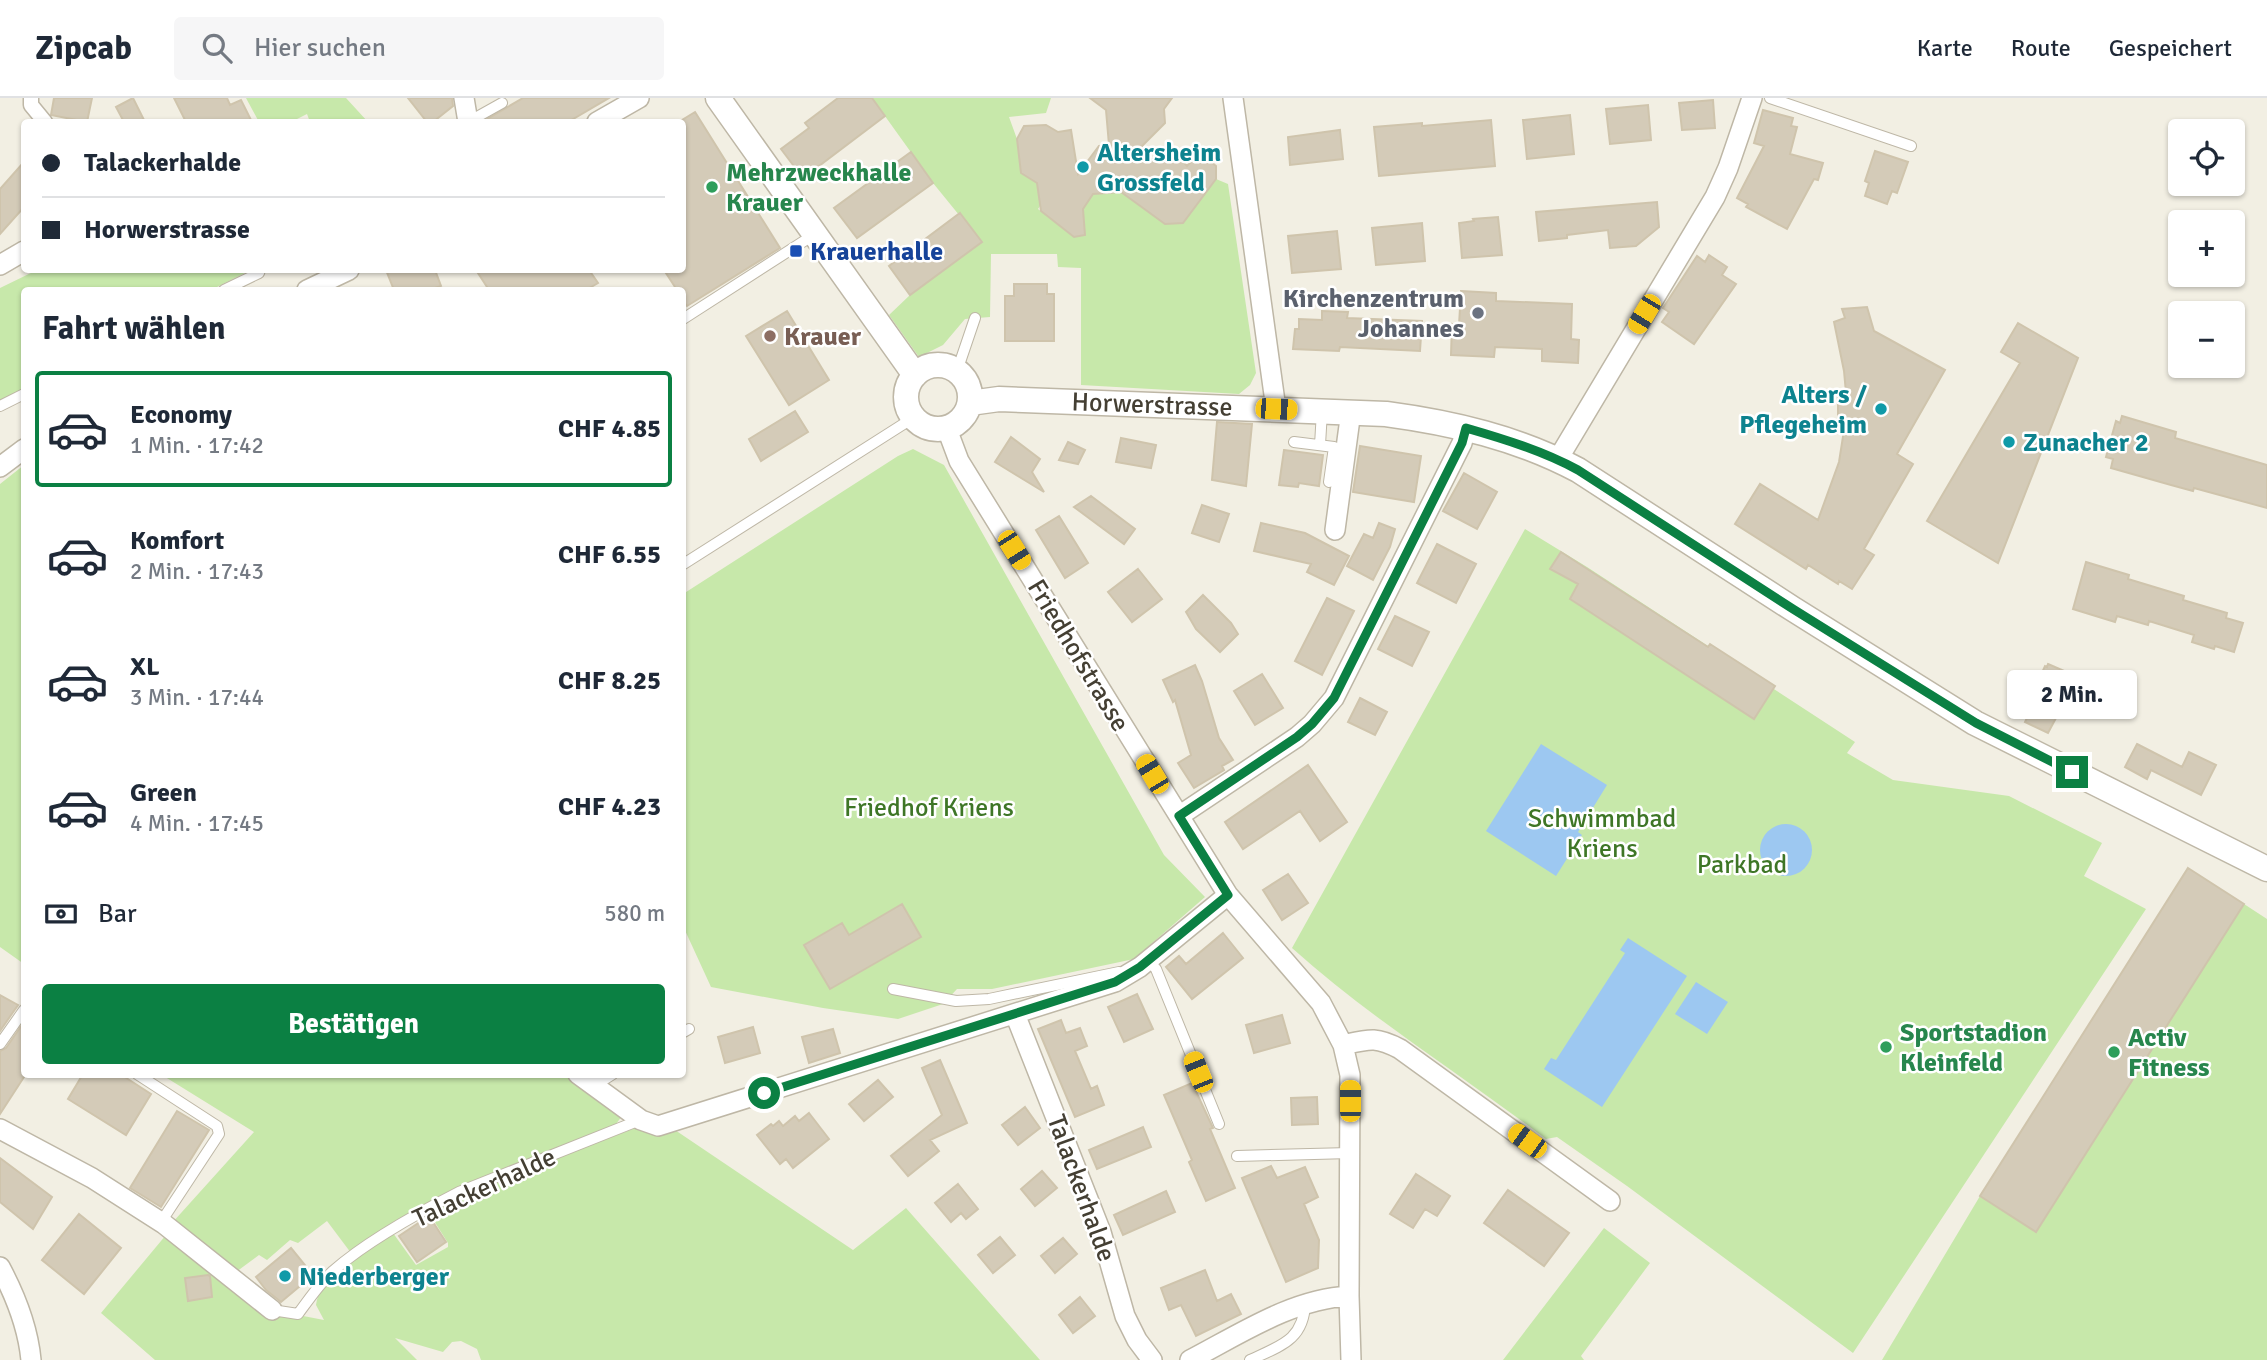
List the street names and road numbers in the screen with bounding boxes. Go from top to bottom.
street label: Horwerstrasse [1071,386,1233,424]
street label: Friedhofstrasse [1020,574,1136,737]
street label: Talackerhalde [1040,1111,1122,1266]
street label: Talackerhalde [408,1141,561,1235]

